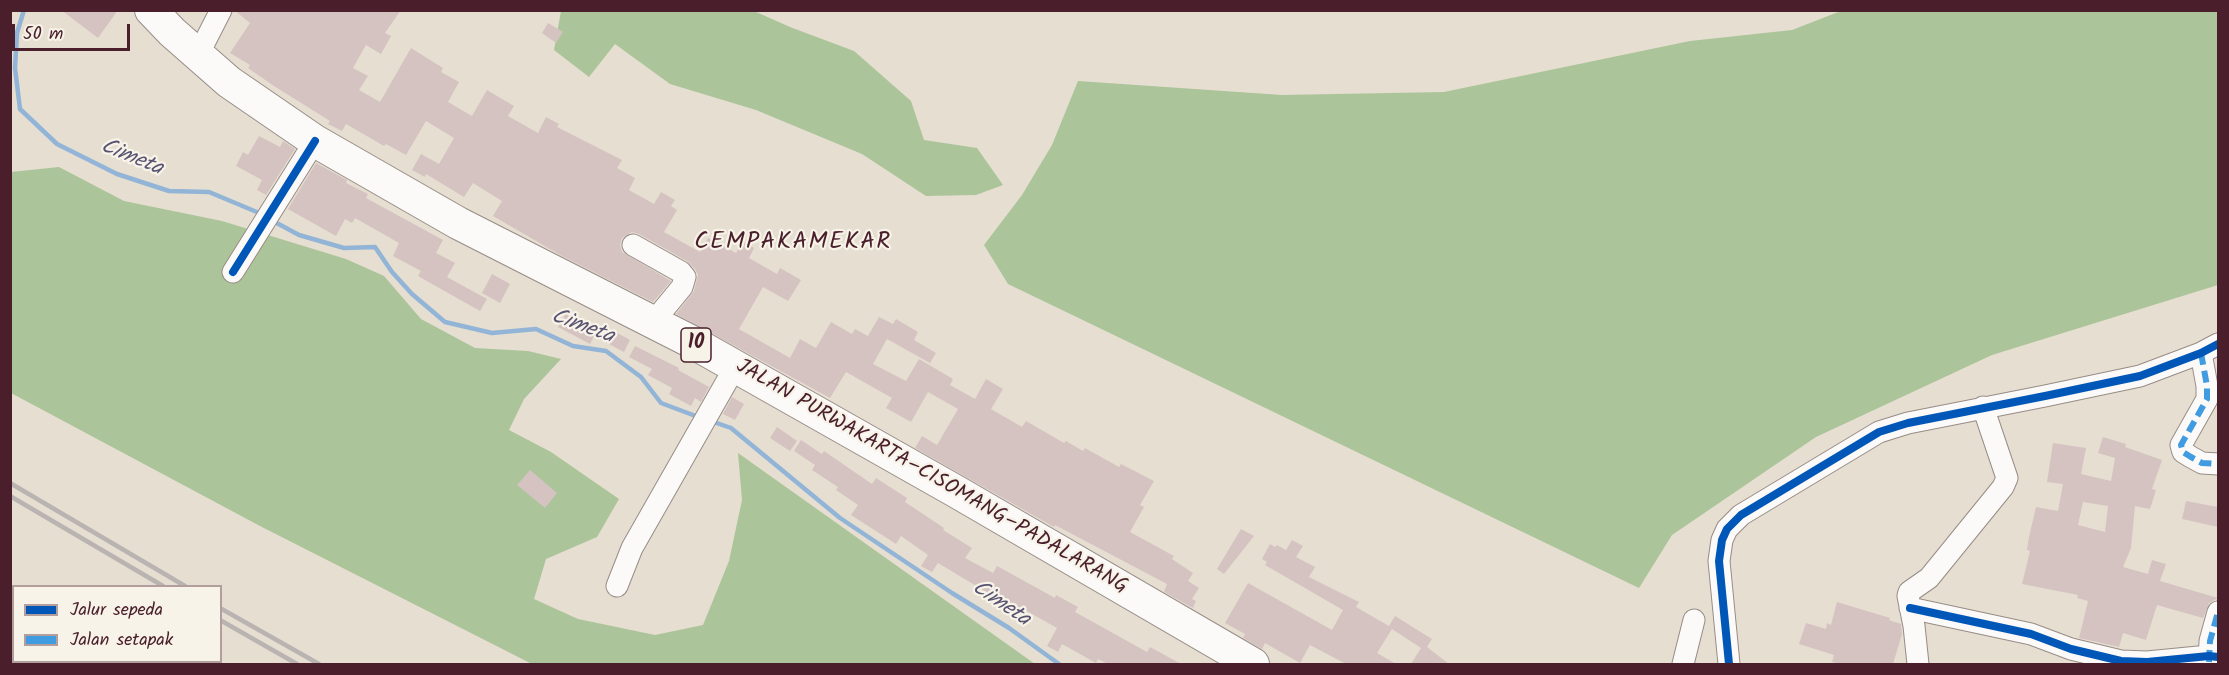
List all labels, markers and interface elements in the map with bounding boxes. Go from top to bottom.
scale bar [15,12,134,50]
text: 50 m [23,20,63,49]
water label: Cimeta [96,135,166,183]
district label: CEMPAKAMEKAR [694,230,892,258]
water label: Cimeta [547,305,617,351]
road number: 10 [681,328,711,362]
street label: JALAN PURWAKARTA–CISOMANG–PADALARANG [731,355,1131,601]
water label: Cimeta [966,576,1034,634]
legend [12,585,222,663]
text: Jalur sepeda [70,596,163,625]
text: Jalan setapak [70,626,173,655]

